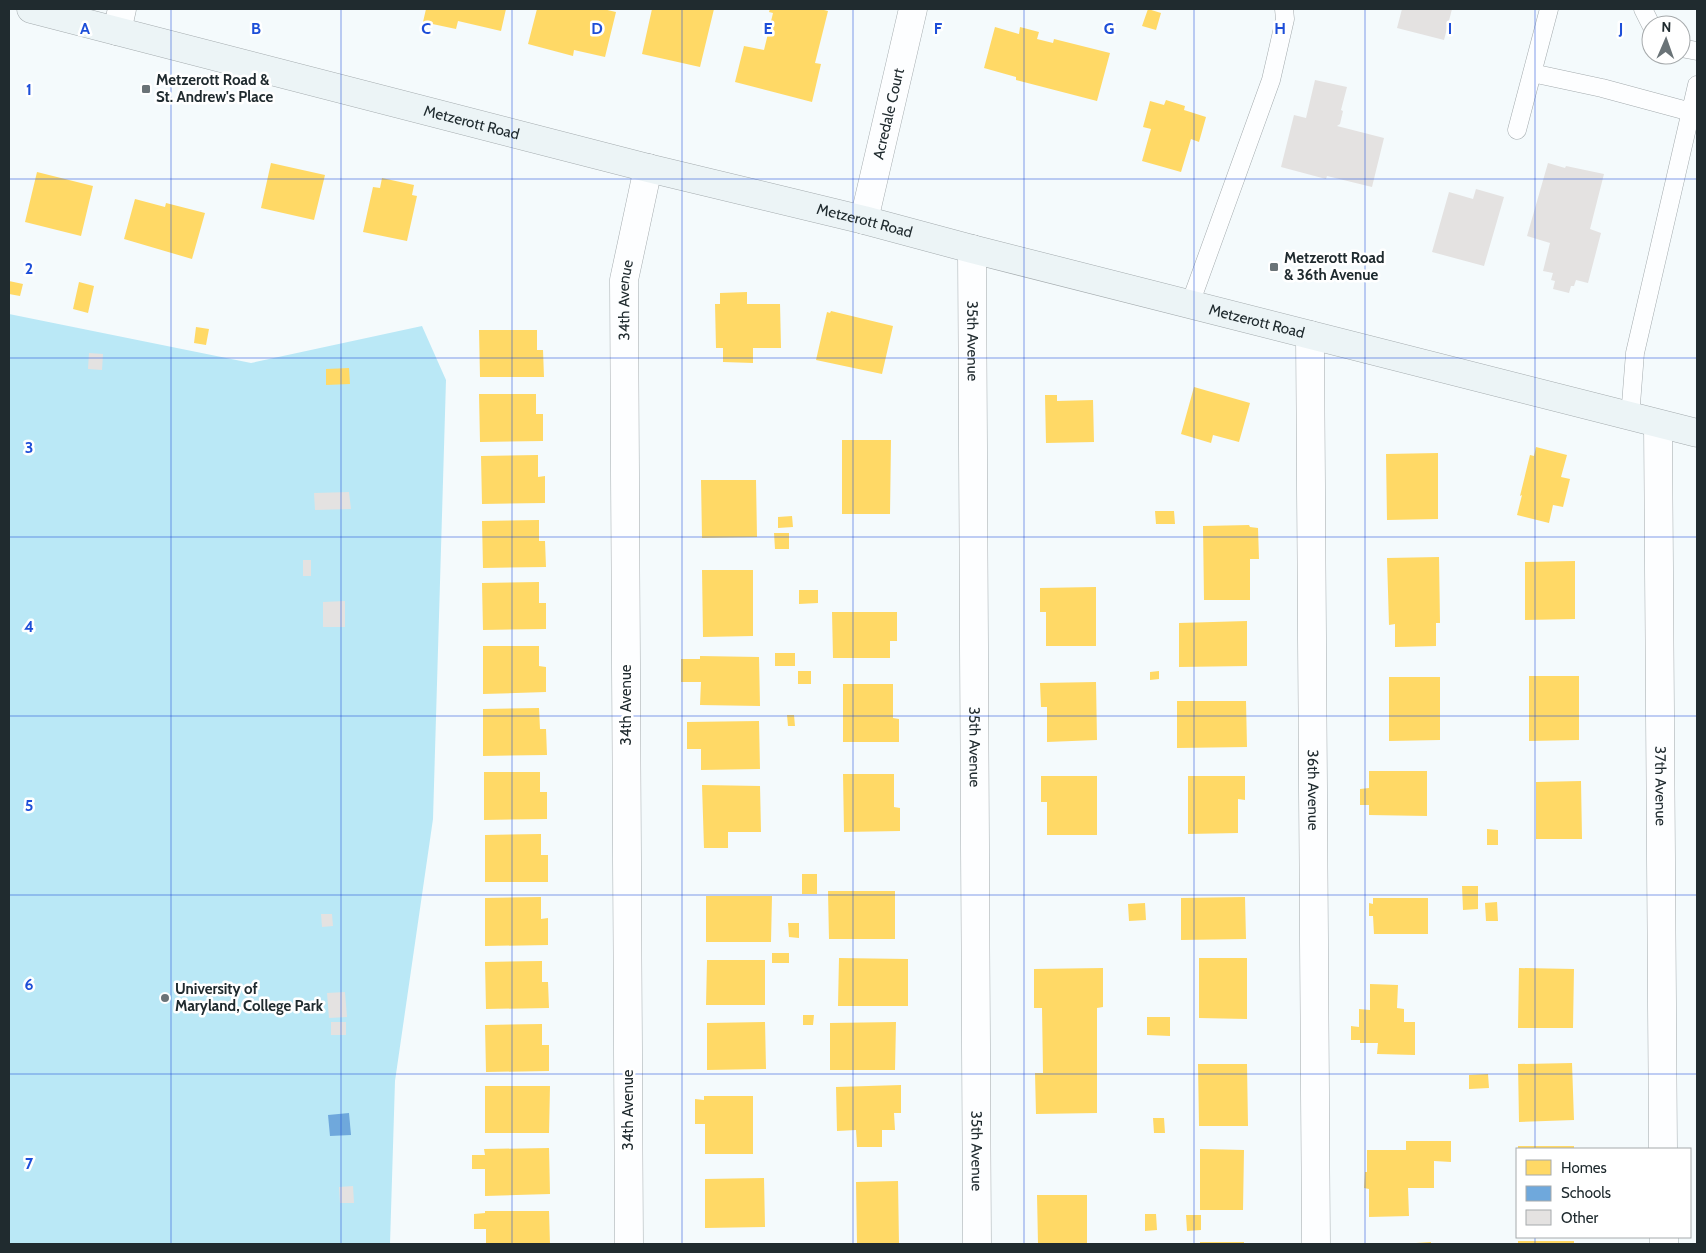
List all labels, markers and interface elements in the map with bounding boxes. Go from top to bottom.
north arrow [1641,15,1691,65]
text: N [1661,18,1672,36]
text: A [80,19,90,38]
text: B [251,19,261,38]
text: C [421,19,431,38]
text: D [591,19,603,38]
text: E [763,19,773,38]
text: F [934,19,943,38]
text: G [1104,19,1114,38]
text: H [1274,19,1286,38]
text: I [1448,19,1452,38]
text: J [1618,19,1623,38]
street label: Acredale Court [869,66,908,161]
place label: Metzerott Road & St. Andrew's Place [156,71,273,106]
text: 1 [26,80,32,99]
marker: Metzerott Road & St. Andrew's Place [140,83,152,95]
street label: Metzerott Road [422,102,521,143]
street label: Metzerott Road [815,200,914,242]
place label: Metzerott Road & 36th Avenue [1284,249,1385,284]
street label: 34th Avenue [614,258,637,341]
text: 2 [25,259,33,278]
marker: Metzerott Road & 36th Avenue [1268,261,1280,273]
street label: Metzerott Road [1207,300,1307,342]
street label: 35th Avenue [963,301,982,382]
text: 3 [25,438,33,457]
text: 4 [24,617,34,636]
street label: 34th Avenue [617,664,635,745]
street label: 35th Avenue [965,707,984,788]
street label: 37th Avenue [1651,746,1670,826]
street label: 36th Avenue [1304,750,1322,831]
text: 5 [25,796,33,815]
text: 6 [25,975,34,994]
place label: University of Maryland, College Park [175,980,324,1015]
marker: University of Maryland, College Park [159,992,171,1004]
street label: 34th Avenue [619,1069,637,1150]
street label: 35th Avenue [967,1111,986,1192]
legend [1516,1148,1691,1238]
text: 7 [25,1154,34,1173]
text: Homes [1561,1159,1607,1177]
text: Schools [1561,1184,1611,1202]
text: Other [1561,1209,1598,1227]

